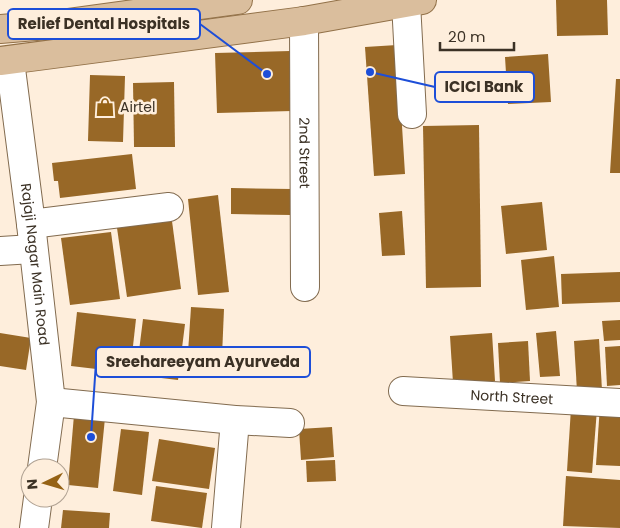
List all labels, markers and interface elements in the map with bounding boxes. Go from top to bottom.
callout: Relief Dental Hospitals [8,9,200,39]
text: Relief Dental Hospitals [18,13,190,34]
scale bar [440,20,514,52]
text: 20 m [448,26,486,47]
callout: ICICI Bank [435,72,534,102]
text: ICICI Bank [445,76,524,97]
shop icon: Airtel [94,96,116,118]
place label: Airtel [120,97,155,117]
street label: 2nd Street [294,117,315,189]
street label: Rajaji Nagar Main Road [16,182,55,346]
callout: Sreehareeyam Ayurveda [96,347,310,377]
text: Sreehareeyam Ayurveda [106,351,300,372]
street label: North Street [470,385,554,409]
north arrow [20,458,70,508]
text: N [22,478,42,490]

